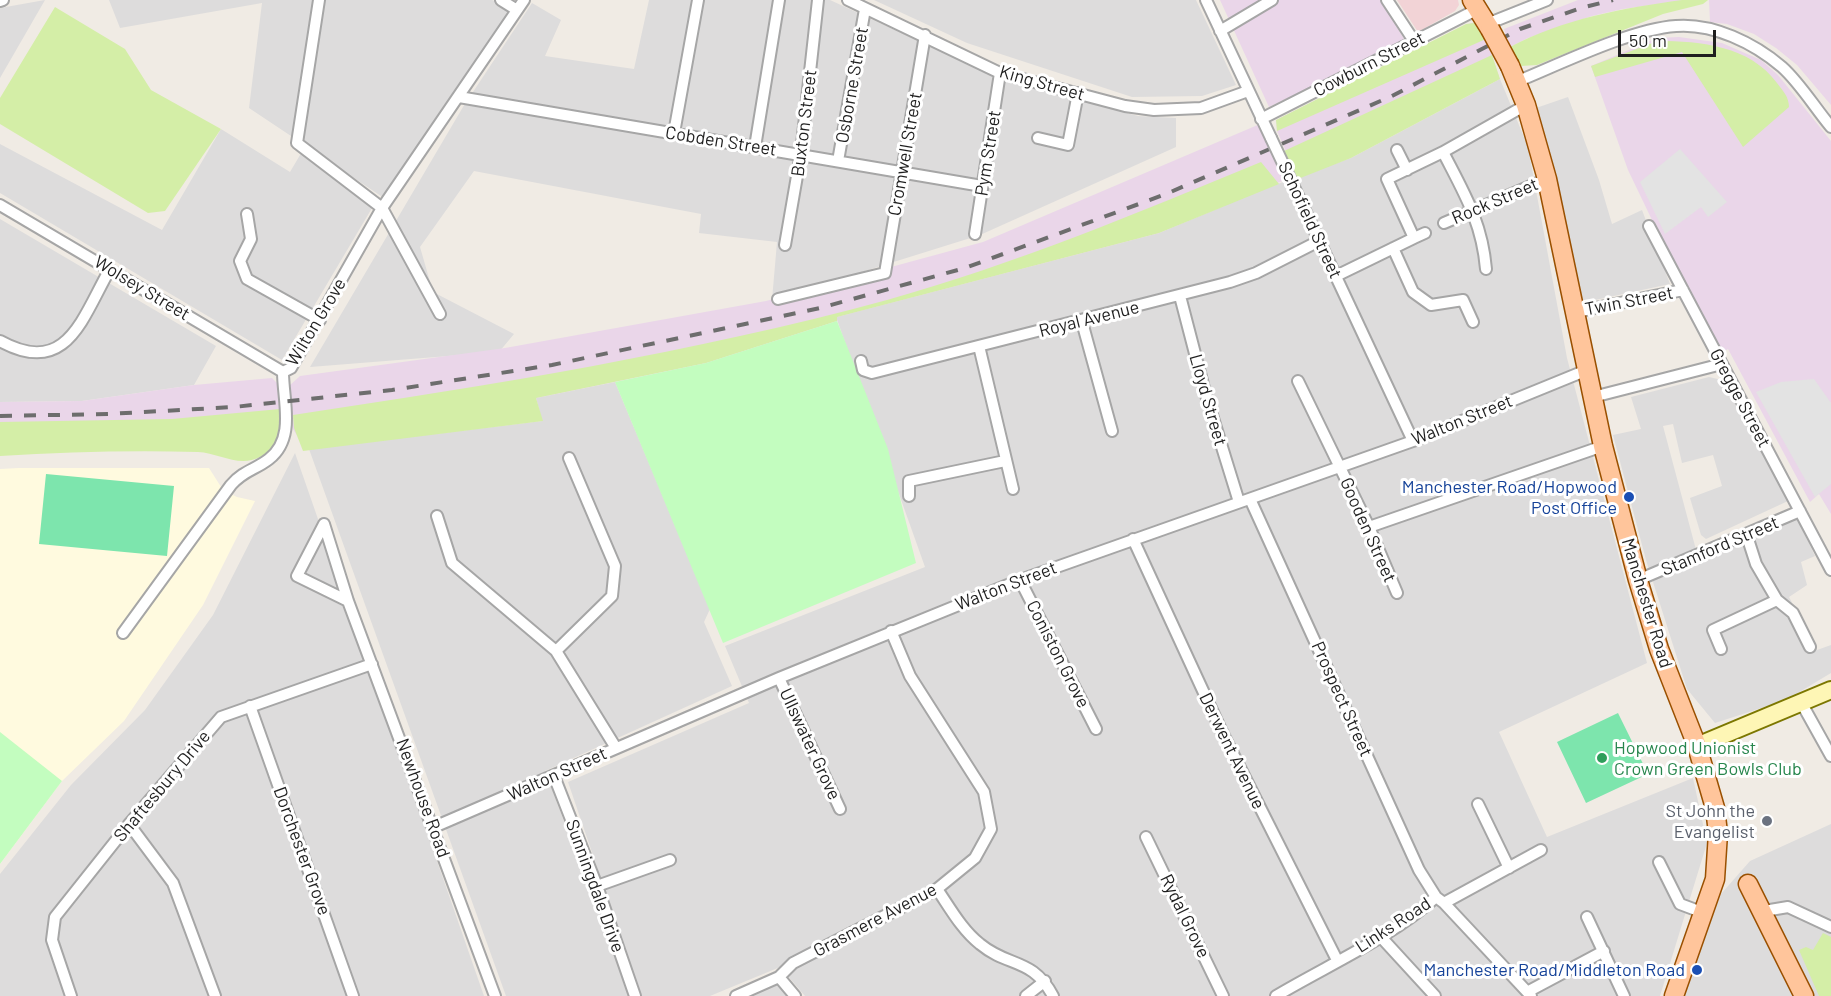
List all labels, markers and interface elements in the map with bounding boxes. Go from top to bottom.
scale bar [1621,18,1718,56]
street label: Osborne Street [831,25,873,145]
street label: Cowburn Street [1310,27,1428,101]
text: 50 m [1629,29,1667,51]
street label: King Street [997,61,1087,105]
street label: Buxton Street [787,68,821,178]
street label: Cromwell Street [883,90,927,218]
street label: Pym Street [971,109,1005,197]
street label: Cobden Street [664,122,778,160]
street label: Schofield Street [1273,158,1347,282]
street label: Rock Street [1448,173,1542,229]
street label: Wolsey Street [90,251,194,325]
street label: Wilton Grove [281,274,351,370]
street label: Twin Street [1583,282,1675,320]
street label: Royal Avenue [1037,296,1141,342]
street label: Gregge Street [1705,345,1775,451]
street label: Lloyd Street [1185,352,1231,448]
street label: Walton Street [1408,390,1516,450]
street label: Gooden Street [1335,474,1401,586]
place label: Manchester Road/Hopwood Post Office [1402,476,1617,518]
marker: Manchester Road/Hopwood Post Office [1622,490,1636,504]
street label: Stamford Street [1658,512,1782,580]
street label: Manchester Road [1617,536,1677,670]
street label: Walton Street [952,557,1060,615]
street label: Coniston Grove [1022,597,1094,711]
street label: Prospect Street [1307,638,1377,760]
street label: Ullswater Grove [775,685,845,803]
street label: Derwent Avenue [1194,689,1270,813]
street label: Shaftesbury Drive [109,726,215,846]
street label: Newhouse Road [391,735,455,861]
place label: Hopwood Unionist Crown Green Bowls Club [1614,737,1802,780]
street label: Walton Street [504,742,610,806]
marker: Hopwood Unionist Crown Green Bowls Club [1595,751,1609,765]
street label: Dorchester Grove [269,784,335,918]
place label: St John the Evangelist [1665,800,1755,842]
marker: St John the Evangelist [1760,814,1774,828]
street label: Sunningdale Drive [561,817,629,955]
street label: Rydal Grove [1155,871,1215,961]
street label: Grasmere Avenue [810,878,940,962]
street label: Links Road [1351,893,1435,957]
place label: Manchester Road/Middleton Road [1423,959,1685,981]
marker: Manchester Road/Middleton Road [1690,963,1704,977]

